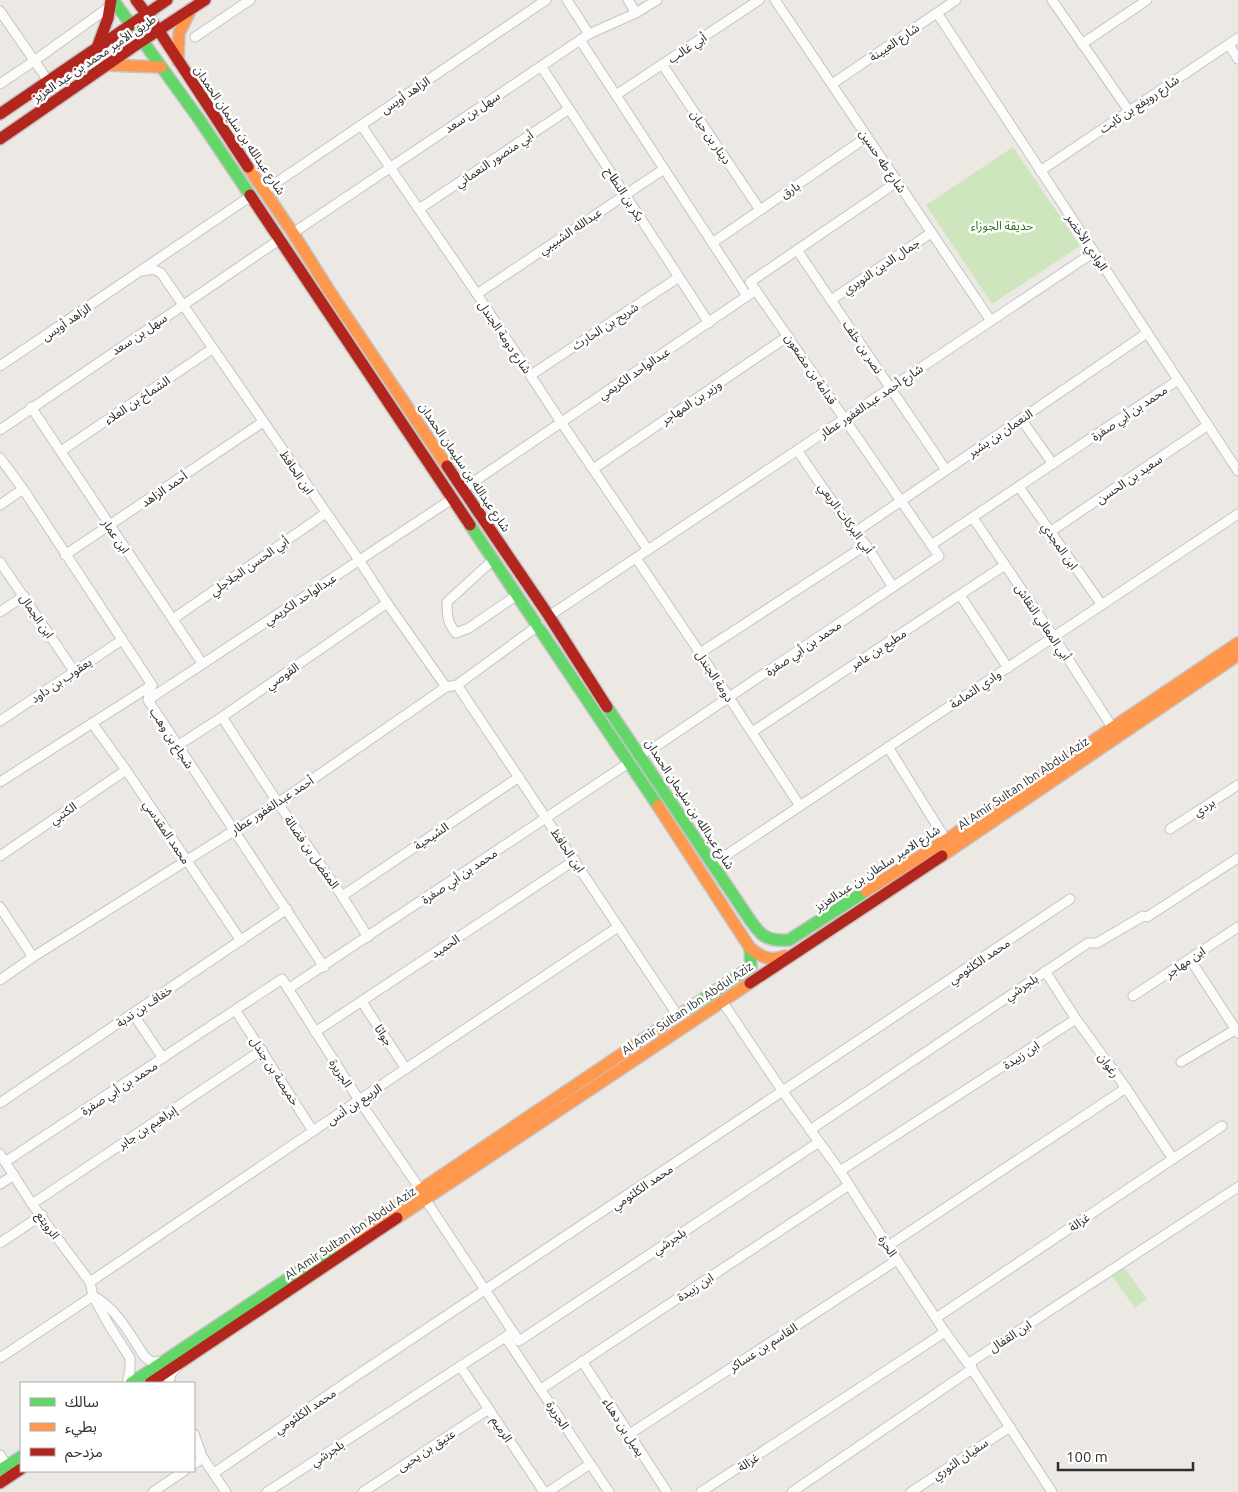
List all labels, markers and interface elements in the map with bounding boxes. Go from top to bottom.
street label: طريق الأمير محمد بن عبد العزيز [29,12,159,106]
street label: شارع العيينة [867,21,923,66]
street label: أبي غالب [665,30,711,69]
street label: شارع عبدالله بن سليمان الحمدان [189,63,288,199]
street label: الزاهد أويس [378,73,433,117]
street label: شارع رويفع بن ثابت [1097,73,1183,138]
street label: سهل بن سعد [442,89,503,136]
street label: دينار بن حيان [687,108,734,167]
street label: شارع طه حسين [855,127,909,197]
street label: أبي منصور النعماني [452,128,538,193]
street label: بكر بن النطاح [600,165,647,225]
street label: بارق [778,179,803,202]
street label: عبدالله الشبيبي [536,205,606,260]
street label: الوادي الأخضر [1060,210,1110,275]
park label: حديقة الجوزاء [971,219,1033,233]
street label: جمال الدين النويري [840,236,924,299]
street label: شارع دومة الجندل [473,298,534,377]
street label: الزاهد أويس [39,300,94,344]
street label: شريح بن الحارث [570,300,642,355]
street label: سهل بن سعد [109,311,170,358]
street label: نصر بن خلف [840,318,885,376]
street label: قدامة بن مضعون [782,331,839,407]
street label: عبدالواحد الكريمي [596,344,674,405]
street label: شارع أحمد عبدالغفور عطار [816,361,927,444]
street label: الشماخ بن العلاء [102,373,174,429]
street label: وزير بن المهاجر [658,377,724,428]
street label: محمد بن أبي صفرة [1088,382,1171,446]
street label: شارع عبدالله بن سليمان الحمدان [414,400,513,536]
street label: النعمان بن بشير [964,407,1035,461]
street label: ابن الحافظ [277,448,316,497]
street label: سعيد بن الحسن [1094,452,1165,507]
street label: أحمد الزاهد [138,468,190,510]
street label: أبي البركات الربعي [813,480,876,558]
street label: ابن عمار [98,516,132,556]
street label: ابن المجدي [1036,520,1081,574]
street label: أبي الحسن الجلاجلي [207,533,293,601]
street label: عبدالواحد الكريمي [262,571,340,630]
street label: أبي المعالي النقاش [1010,581,1074,665]
street label: ابن الجمال [17,592,56,641]
street label: محمد بن أبي صفرة [762,617,845,681]
street label: مطيع بن عامر [847,626,910,675]
street label: دومة الجندل [693,648,737,705]
street label: يعقوب بن داود [28,655,95,706]
street label: القوصي [263,660,303,695]
street label: وادي الثمامة [947,667,1005,714]
street label: شجاع بن وهب [145,705,196,772]
street label: Al Amir Sultan Ibn Abdul Aziz [955,734,1091,832]
street label: شارع عبدالله بن سليمان الحمدان [641,737,737,873]
street label: أحمد عبدالغفور عطار [227,773,316,838]
street label: بردي [1191,795,1219,822]
street label: محمد المقدسي [138,798,193,868]
street label: الكتبي [47,799,81,830]
street label: المفضل بن فضالة [281,813,342,892]
street label: الشيحية [411,820,451,853]
street label: شارع الامير سلطان بن عبدالعزيز [811,823,944,916]
street label: ابن الحافظ [548,826,587,875]
street label: محمد بن أبي صفرة [418,845,501,909]
street label: الحميد [428,932,462,961]
street label: محمد الكلثومي [946,936,1014,989]
street label: ابن مهاجر [1162,944,1208,981]
street label: Al Amir Sultan Ibn Abdul Aziz [619,959,755,1057]
street label: بلجرشي [1002,971,1042,1006]
street label: خفاف بن ندبة [114,983,175,1030]
street label: جواثا [372,1022,396,1049]
street label: خميصة بن جندل [247,1034,302,1108]
street label: ابن زبيدة [1000,1038,1042,1072]
street label: رغوان [1095,1050,1122,1080]
street label: الجريرة [326,1057,355,1090]
street label: محمد بن أبي صفرة [78,1058,162,1121]
street label: الربيع بن أنس [324,1080,386,1130]
street label: إبراهيم بن جابر [115,1102,181,1154]
street label: محمد الكلثومي [609,1162,677,1215]
street label: Al Amir Sultan Ibn Abdul Aziz [282,1184,418,1282]
street label: الرويتع [31,1209,62,1243]
street label: غزالة [1066,1210,1092,1234]
street label: بلجرشي [650,1225,690,1260]
street label: الحرة [875,1233,900,1260]
street label: ابن زبيدة [674,1270,716,1304]
street label: ابن القفال [987,1318,1034,1355]
street label: القاسم بن عساكر [726,1320,801,1377]
legend [20,1382,195,1472]
street label: محمد الكلثومي [272,1386,340,1439]
text: سالك [65,1393,99,1410]
street label: يميل بن دهناء [600,1396,648,1459]
street label: الجريرة [543,1399,572,1432]
street label: الرميم [486,1414,515,1446]
text: بطيء [65,1418,97,1438]
street label: عتيق بن يحيى [394,1426,459,1475]
street label: سفيان الثوري [930,1436,992,1485]
street label: بلجرشي [308,1437,348,1472]
scale bar [1058,1440,1193,1472]
text: مزدحم [65,1443,103,1463]
text: 100 m [1066,1448,1108,1465]
street label: غزالة [735,1450,761,1474]

